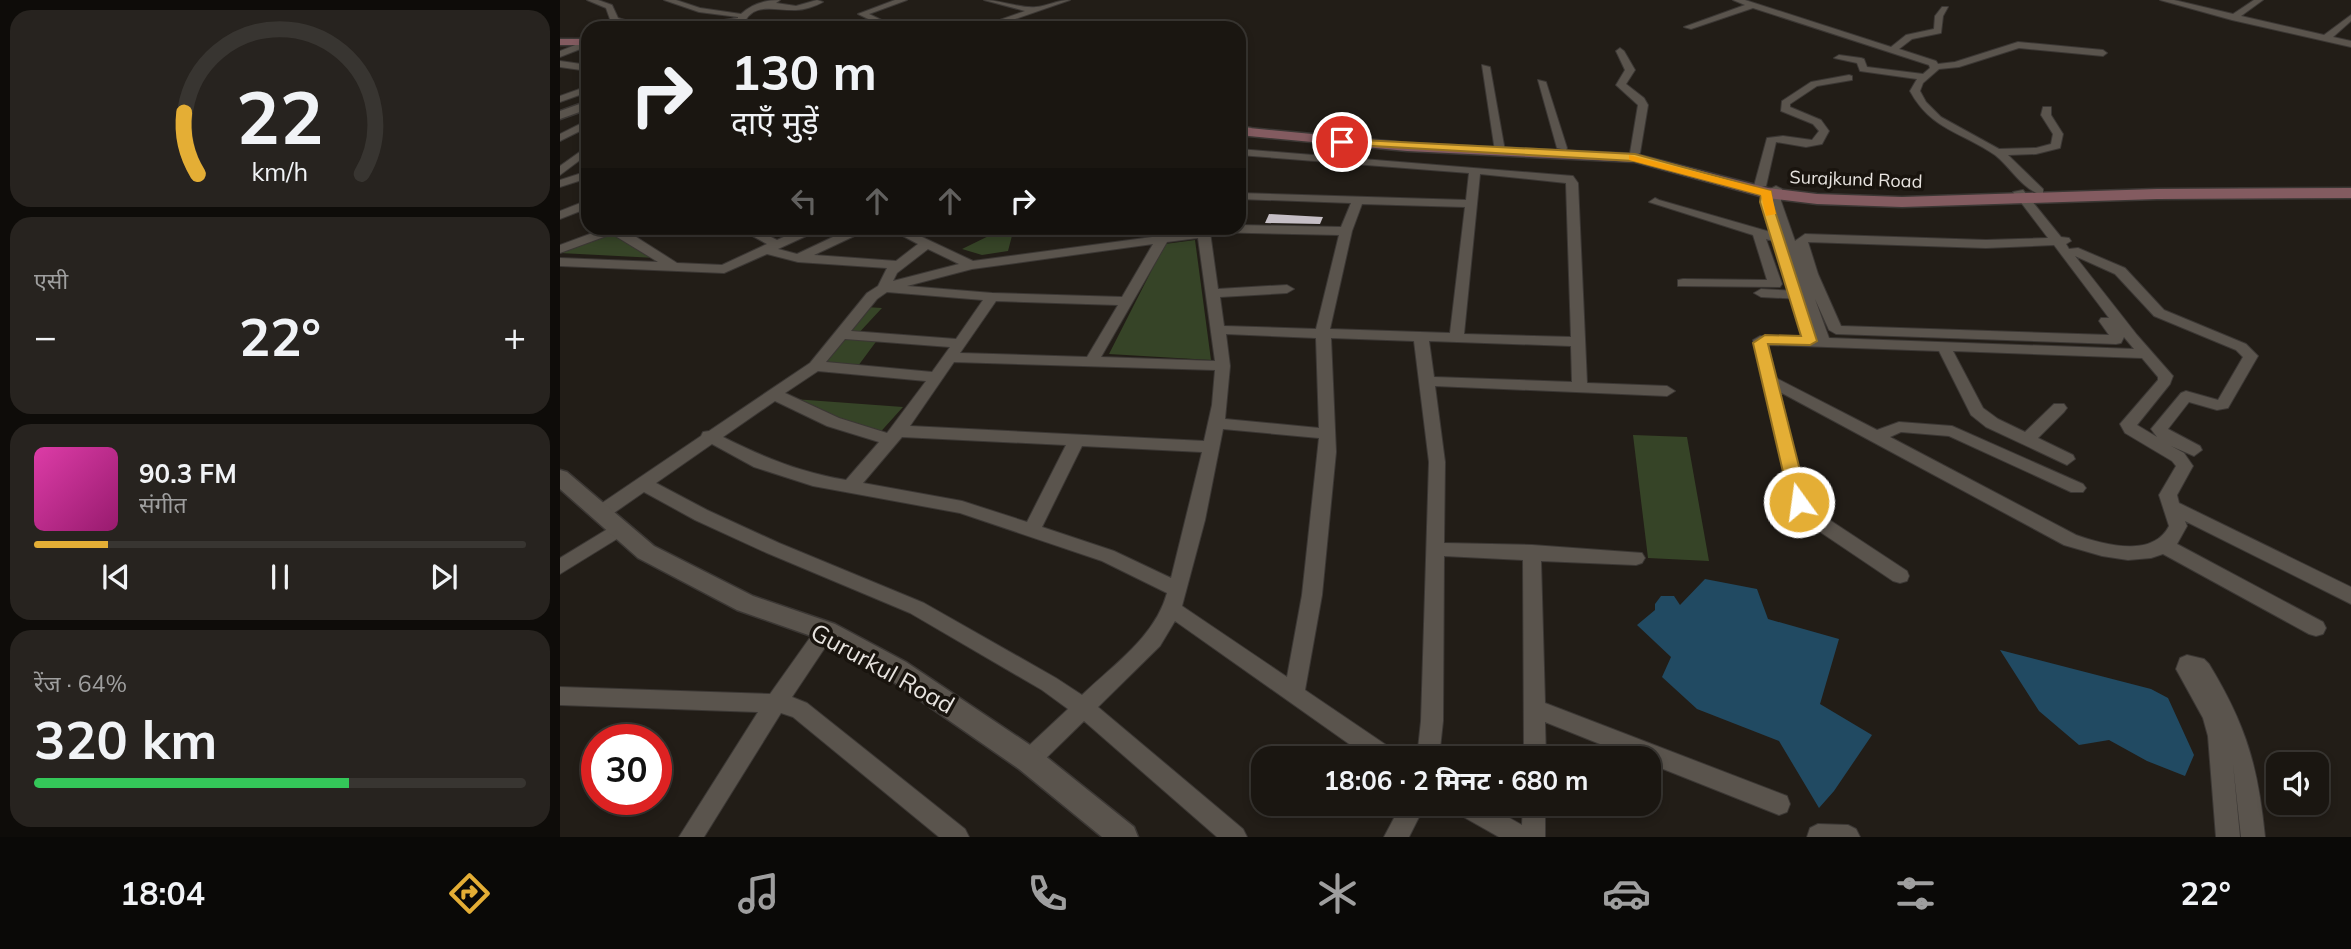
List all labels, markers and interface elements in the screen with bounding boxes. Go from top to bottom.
text: 130 m [731,41,877,102]
icon: right [616,49,707,140]
text: 22 [236,72,324,163]
text: दाएँ मुड़ें [731,102,819,142]
pin [1312,112,1372,172]
icon: arrive [1323,123,1361,161]
text: km/h [252,156,308,187]
street label: Surajkund Road [1789,165,1923,193]
icon: left [785,182,823,220]
icon: ahead [858,182,896,220]
icon: ahead [931,182,969,220]
icon: right [1004,182,1042,220]
text: एसी [34,266,68,295]
text: 22° [239,304,321,369]
text: − [34,312,57,360]
text: + [503,312,526,360]
text: 90.3 FM [139,457,237,490]
position arrow [1762,465,1836,539]
text: संगीत [139,490,187,519]
icon: previous [97,558,135,596]
icon: pause [261,558,299,596]
icon: next [425,558,463,596]
street label: Gururkul Road [806,616,960,720]
text: रेंज · 64% [34,669,127,698]
text: 320 km [34,707,217,772]
speed limit sign: 30 [581,724,672,815]
map controls [2266,752,2329,815]
button: sound [2266,752,2329,815]
text: 18:06 · 2 मिनट · 680 m [1324,764,1589,797]
icon: directions [445,869,494,918]
icon: music [734,869,783,918]
icon: phone [1023,869,1072,918]
icon: climate [1313,869,1362,918]
icon: car [1602,869,1651,918]
icon: filters [1891,869,1940,918]
text: 18:04 [120,873,205,913]
text: 22° [2180,873,2231,913]

